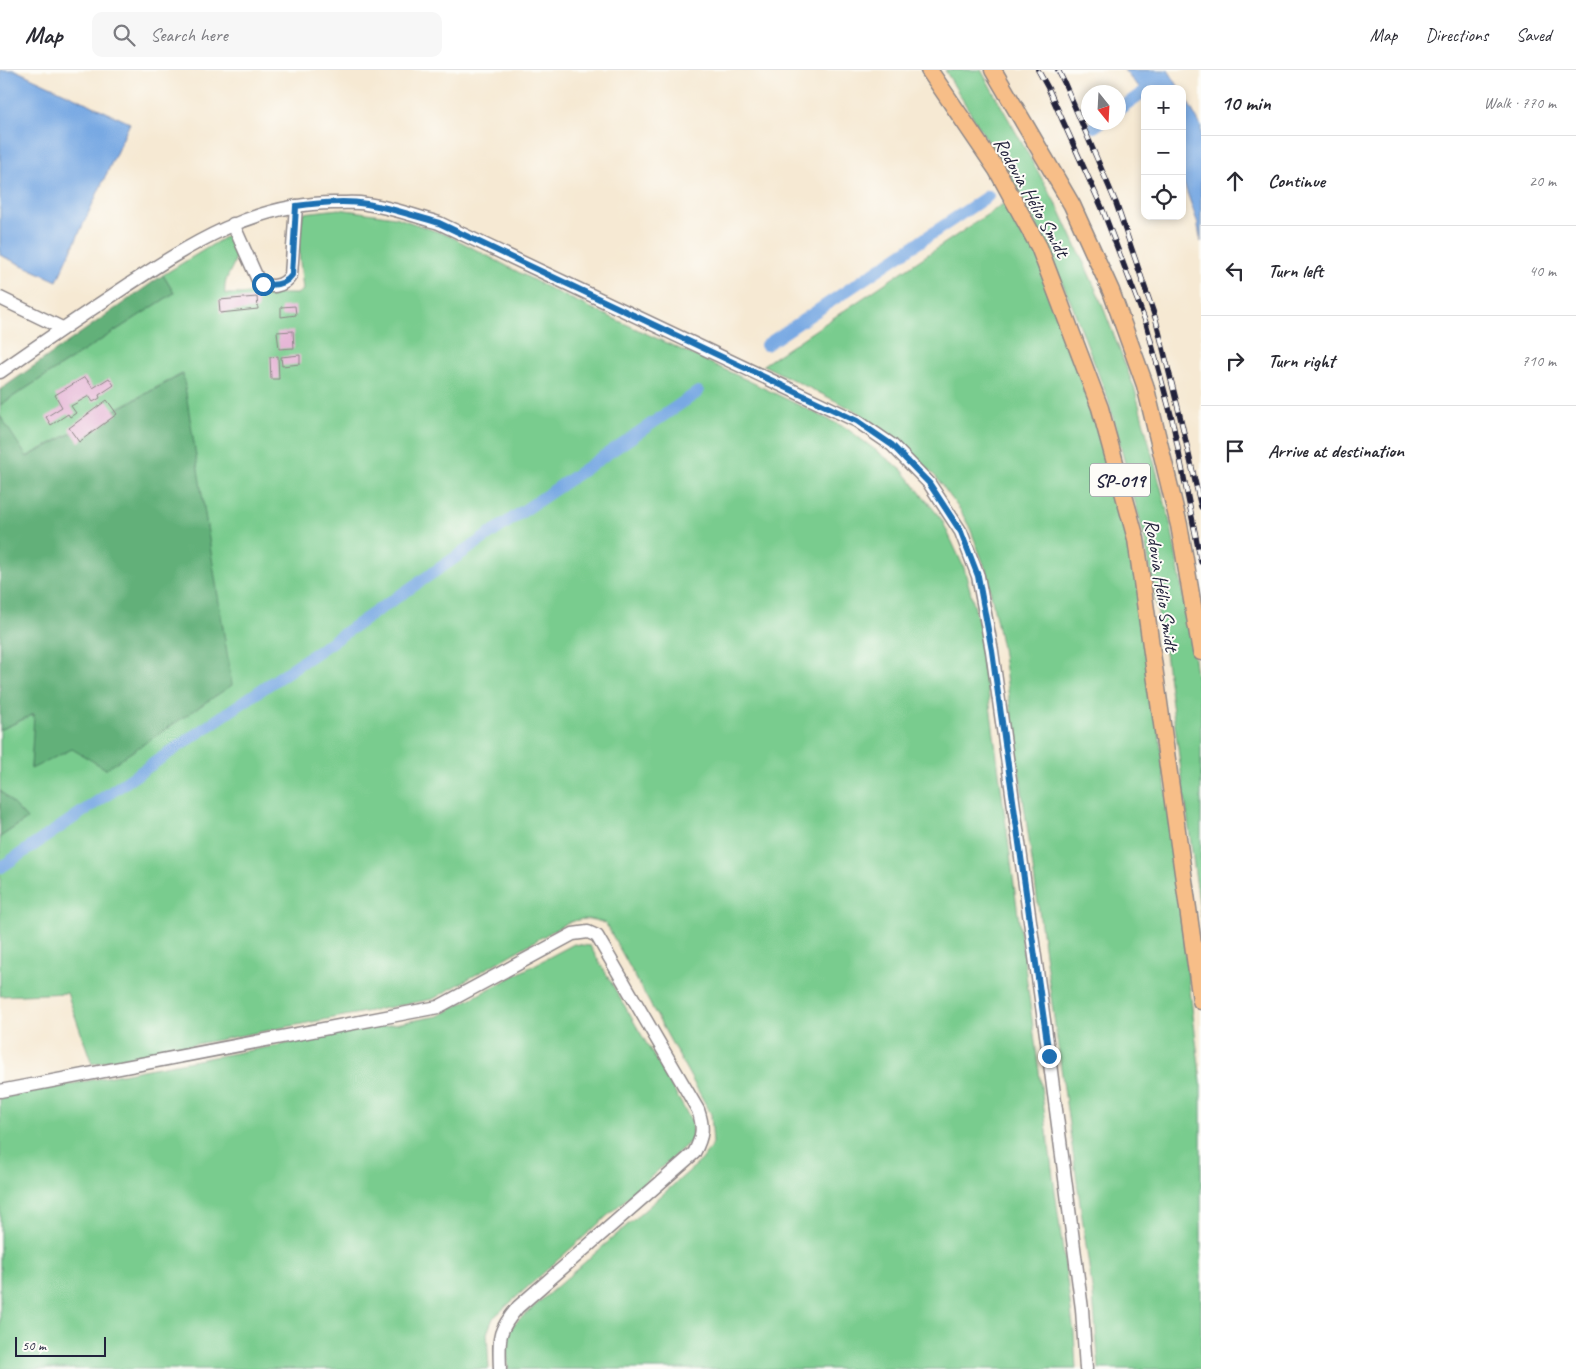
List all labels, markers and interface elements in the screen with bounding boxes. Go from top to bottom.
search box [92,12,442,57]
text: Map [25,20,62,50]
icon: search [110,21,138,49]
text: Search here [150,23,228,47]
text: Map [1370,24,1397,46]
text: Directions [1425,24,1488,46]
text: Saved [1516,24,1551,46]
north arrow [1081,85,1126,130]
map controls [1141,85,1186,220]
button: + [1141,85,1186,130]
text: 10 min [1221,90,1271,116]
text: Walk · 770 m [1484,93,1556,113]
button: − [1141,130,1186,175]
street label: Rodovia Hélio Smidt [988,133,1076,264]
icon: ahead [1221,167,1249,195]
text: Continue [1268,169,1325,193]
text: 20 m [1529,171,1556,191]
button: locate [1141,175,1186,220]
icon: left [1221,257,1249,285]
text: Turn left [1268,259,1323,283]
text: 40 m [1529,261,1556,281]
route start [252,273,275,296]
icon: right [1221,347,1249,375]
text: Turn right [1268,349,1335,373]
text: 710 m [1522,351,1556,371]
icon: arrive [1221,437,1249,465]
text: Arrive at destination [1268,439,1404,463]
road number: SP-019 [1090,464,1150,496]
street label: Rodovia Hélio Smidt [1139,517,1185,655]
route end [1038,1045,1061,1068]
scale bar [15,1334,106,1357]
text: 50 m [22,1337,46,1354]

